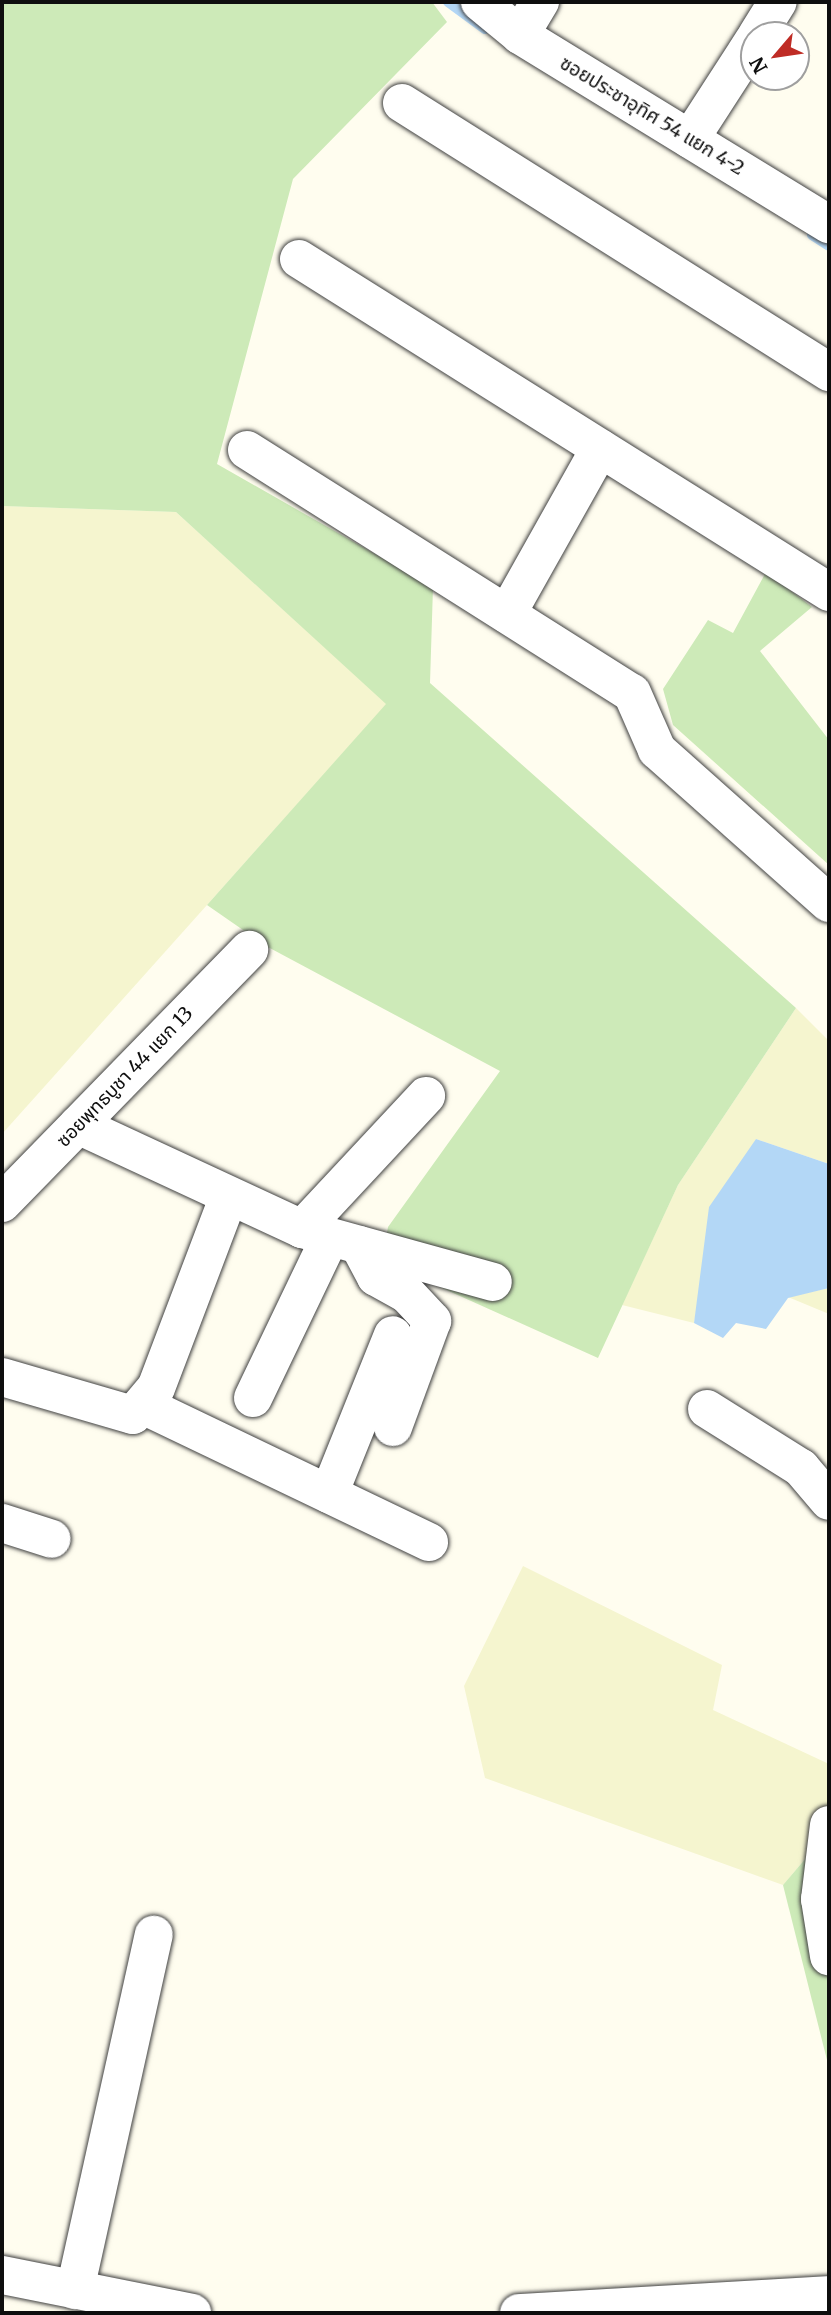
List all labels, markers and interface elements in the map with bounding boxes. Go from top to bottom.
north arrow [740,21,810,91]
street label: ซอยประชาอุทิศ 54 แยก 4-2 [556,52,748,180]
text: N [744,53,773,78]
street label: ซอยพุทธบูชา 44 แยก 13 [52,1002,198,1152]

